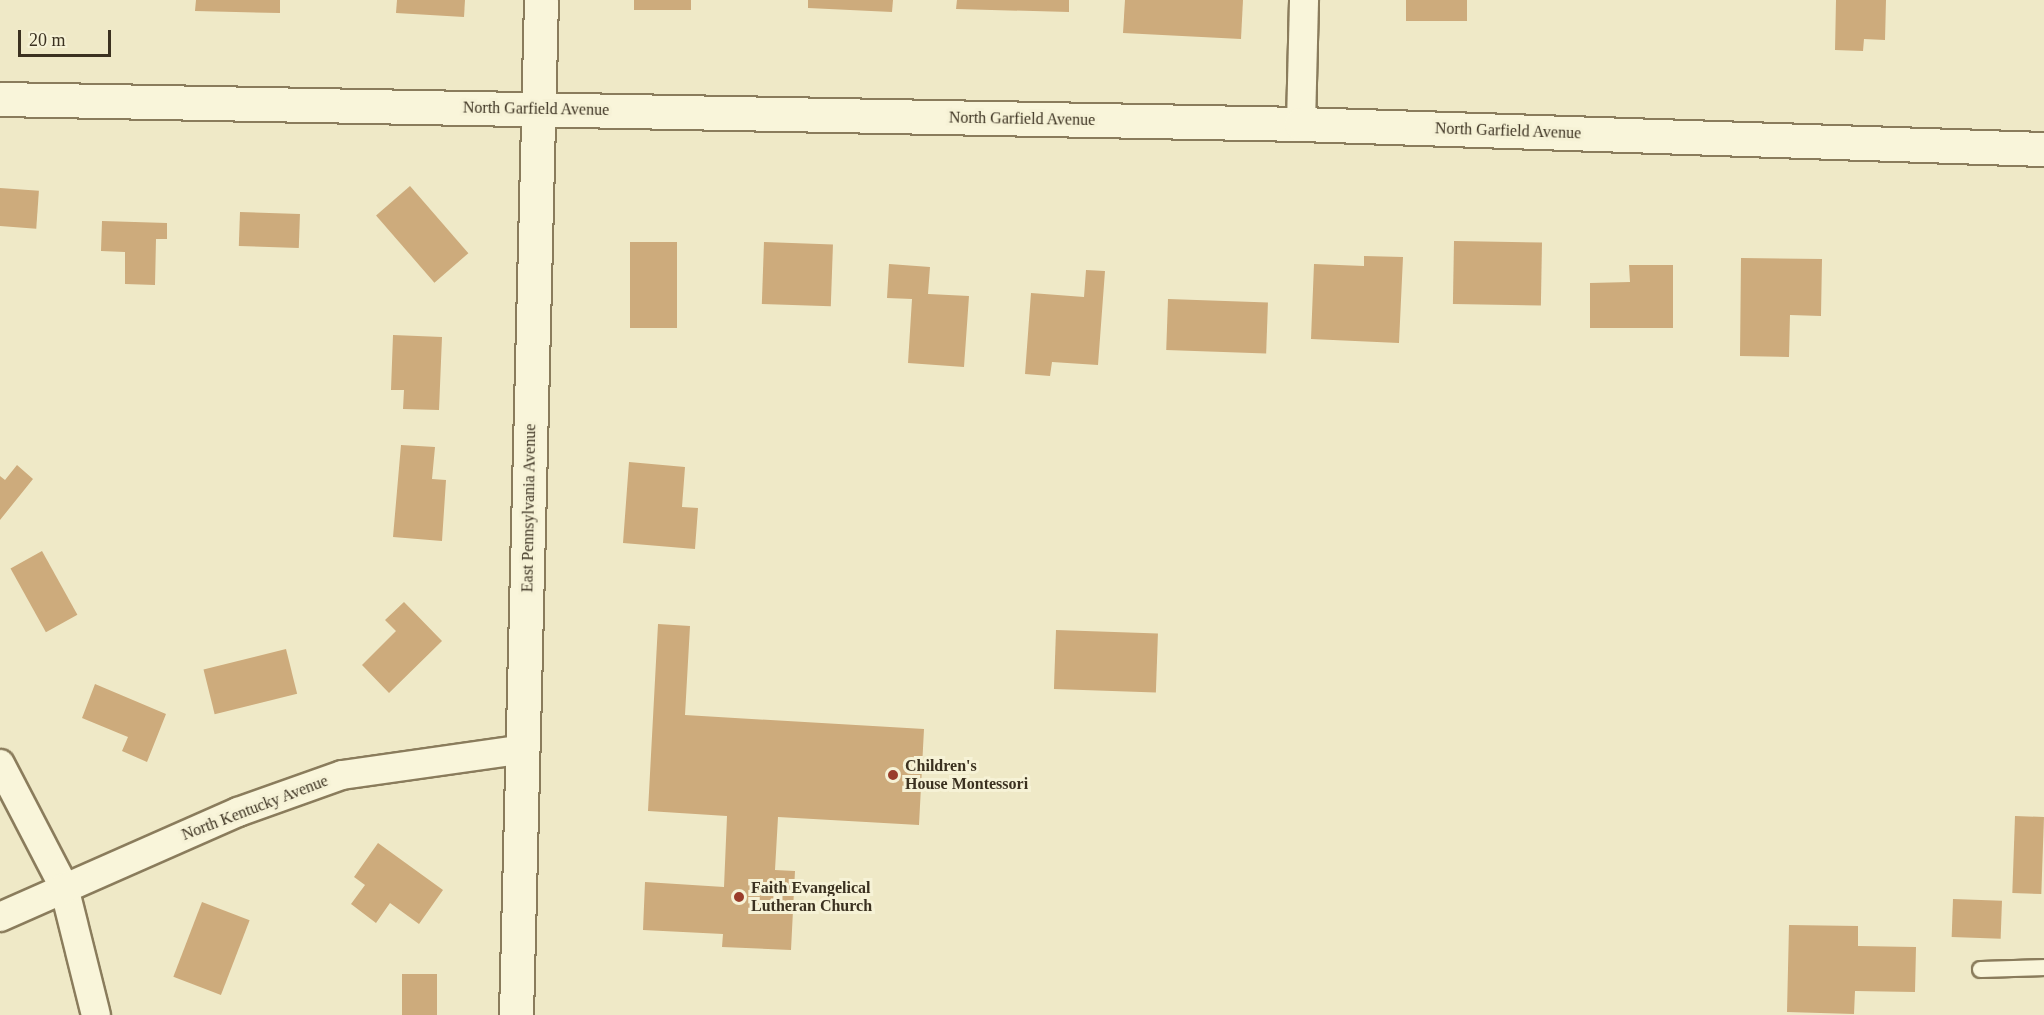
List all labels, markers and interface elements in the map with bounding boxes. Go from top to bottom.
scale bar [21,18,114,56]
text: 20 m [29,30,66,50]
street label: North Garfield Avenue [462,98,610,120]
street label: North Garfield Avenue [948,108,1096,130]
street label: North Garfield Avenue [1434,119,1582,143]
street label: East Pennsylvania Avenue [518,423,540,593]
place label: Children's House Montessori [905,756,1028,794]
marker: Children's House Montessori [886,768,900,782]
street label: North Kentucky Avenue [179,771,331,845]
place label: Faith Evangelical Lutheran Church [751,878,872,916]
marker: Faith Evangelical Lutheran Church [732,890,746,904]

